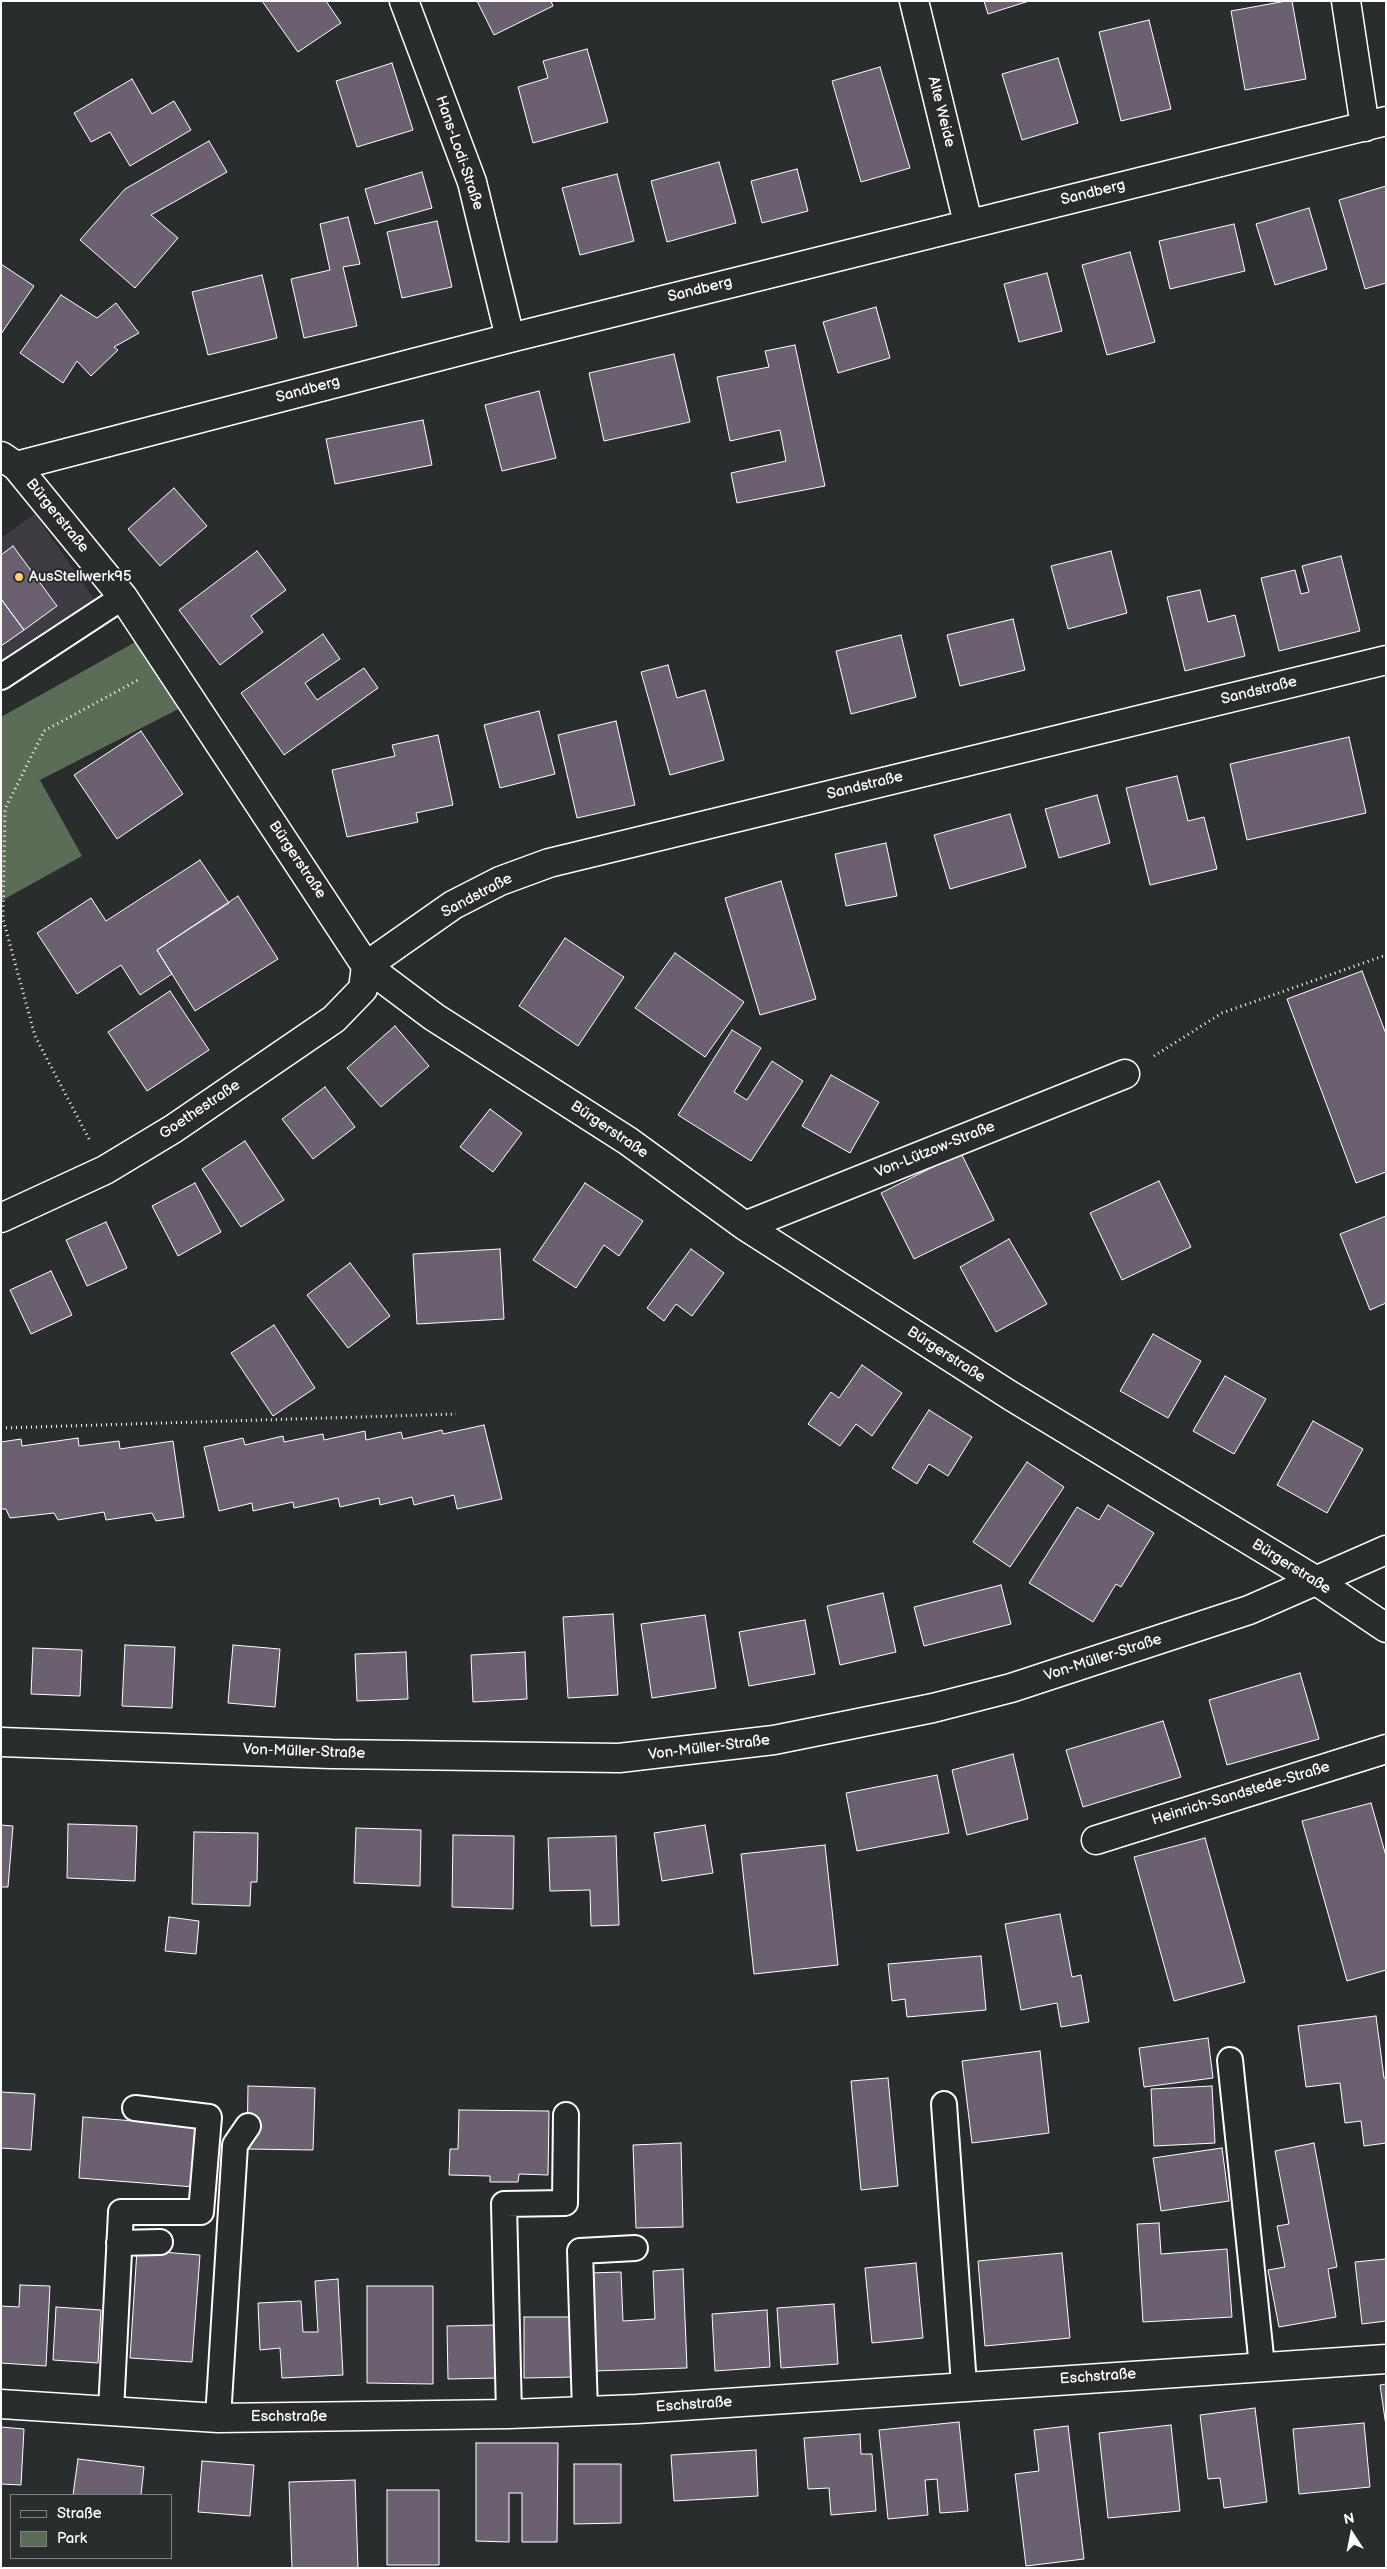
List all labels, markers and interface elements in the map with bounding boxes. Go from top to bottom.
street label: Alte Weide [924,75,958,149]
street label: Hans-Lodi-Straße [431,93,487,213]
street label: Sandberg [1059,176,1127,210]
street label: Sandberg [666,273,734,307]
street label: Sandberg [274,373,342,407]
street label: Bürgerstraße [22,475,92,557]
place label: AusStellwerk95 [29,568,131,586]
marker: AusStellwerk95 [13,571,25,583]
street label: Sandstraße [1219,673,1299,709]
street label: Sandstraße [825,768,905,804]
street label: Bürgerstraße [264,818,330,902]
street label: Sandstraße [439,870,515,922]
street label: Goethestraße [156,1076,244,1144]
street label: Bürgerstraße [567,1097,651,1163]
street label: Von-Lützow-Straße [872,1118,998,1182]
street label: Bürgerstraße [903,1323,989,1387]
street label: Bürgerstraße [1248,1536,1334,1598]
street label: Von-Müller-Straße [1042,1631,1164,1685]
street label: Von-Müller-Straße [647,1732,771,1764]
street label: Von-Müller-Straße [243,1741,365,1763]
street label: Heinrich-Sandstede-Straße [1150,1758,1332,1830]
street label: Eschstraße [1059,2365,1137,2389]
street label: Eschstraße [655,2393,733,2417]
street label: Eschstraße [251,2408,327,2426]
legend [10,2494,172,2559]
text: Straße [57,2504,102,2523]
north arrow [1327,2509,1377,2559]
text: N [1342,2509,1356,2528]
text: Park [57,2529,87,2548]

